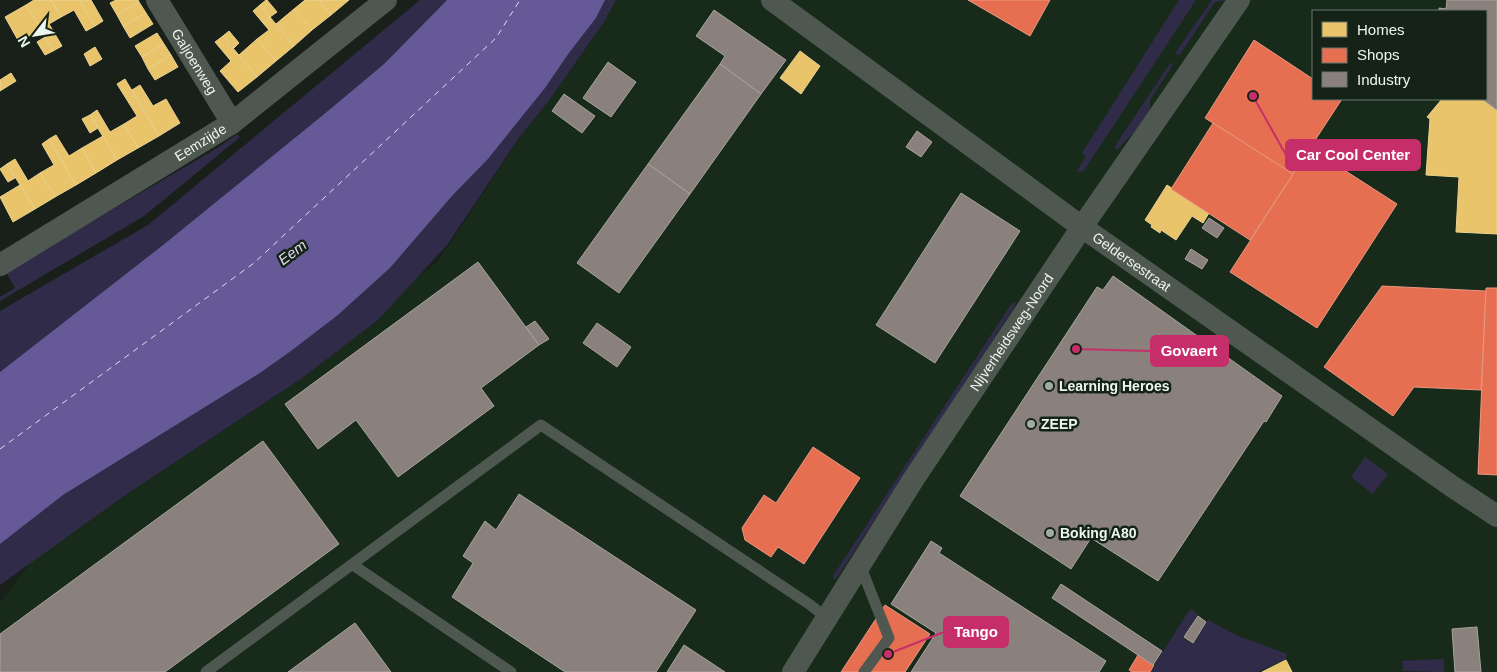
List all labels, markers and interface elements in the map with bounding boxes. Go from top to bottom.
north arrow [10,10,60,60]
legend [1312,10,1487,100]
text: Homes [1357,21,1405,38]
street label: Galjoenweg [168,26,221,97]
text: N [14,33,33,50]
text: Shops [1357,46,1400,63]
text: Industry [1357,71,1411,88]
street label: Eemzijde [172,120,229,164]
callout: Car Cool Center [1286,140,1420,170]
text: Car Cool Center [1296,146,1410,163]
street label: Geldersestraat [1090,229,1174,295]
water label: Eem [275,236,309,268]
street label: Nijverheidsweg-Noord [967,271,1057,394]
callout: Govaert [1151,336,1228,366]
text: Govaert [1161,342,1217,359]
place label: Learning Heroes [1059,378,1170,394]
marker: Learning Heroes [1043,380,1055,392]
place label: ZEEP [1041,416,1078,432]
marker: ZEEP [1025,418,1037,430]
place label: Boking A80 [1060,525,1137,541]
marker: Boking A80 [1044,527,1056,539]
callout: Tango [944,617,1008,647]
text: Tango [954,623,998,640]

